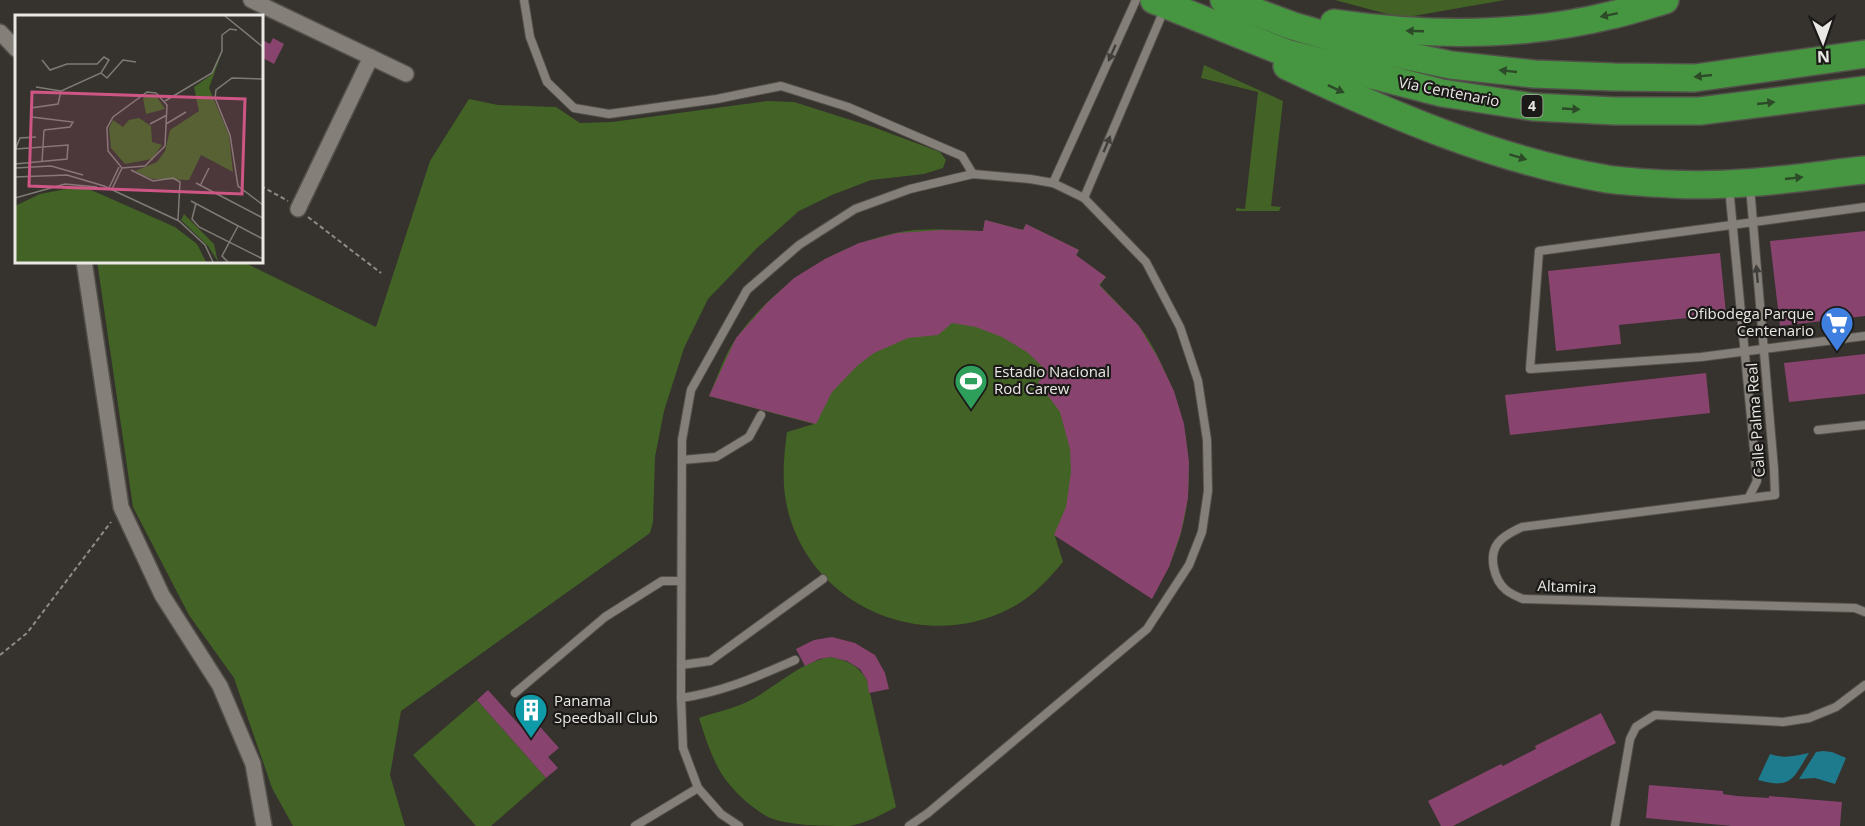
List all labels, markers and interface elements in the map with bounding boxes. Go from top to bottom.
one-way arrow [1600,11,1618,21]
north arrow [1793,12,1853,72]
inset map [15,15,262,262]
one-way arrow [1406,26,1425,35]
one-way arrow [1108,45,1117,62]
text: N [1817,46,1830,68]
one-way arrow [1499,67,1518,76]
street label: Vía Centenario [1397,71,1501,111]
one-way arrow [1693,72,1712,81]
one-way arrow [1327,84,1344,93]
road number: 4 [1522,95,1543,117]
one-way arrow [1756,98,1775,108]
one-way arrow [1562,104,1581,113]
one-way arrow [1103,135,1112,153]
one-way arrow [1509,153,1527,162]
one-way arrow [1784,173,1803,182]
one-way arrow [1753,265,1762,284]
place label: Ofibodega Parque Centenario [1687,303,1814,340]
supermarket icon: Ofibodega Parque Centenario [1819,305,1855,352]
place label: Estadio Nacional Rod Carew [994,361,1110,398]
street label: Calle Palma Real [1741,362,1769,478]
sports icon: Estadio Nacional Rod Carew [953,363,989,410]
street label: Altamira [1537,575,1597,597]
place label: Panama Speedball Club [554,690,658,727]
building icon: Panama Speedball Club [513,692,549,739]

